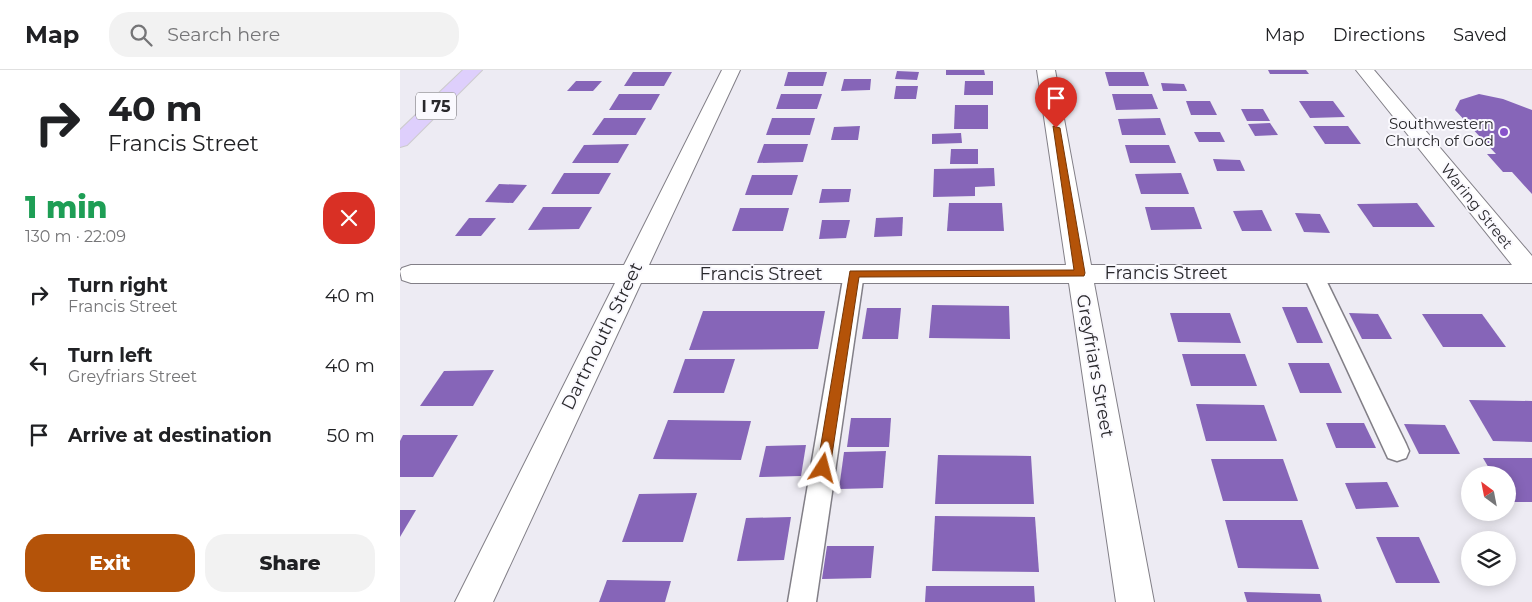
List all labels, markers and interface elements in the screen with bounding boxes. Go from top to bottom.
search box [109,12,459,57]
text: Map [25,20,79,49]
icon: search [127,21,155,49]
text: Search here [167,23,280,46]
text: Map [1265,24,1305,46]
text: Directions [1333,24,1425,46]
text: Saved [1453,24,1507,46]
pin [1035,77,1077,128]
icon: arrive [1042,84,1070,112]
text: 40 m [108,87,203,130]
icon: right [25,90,90,155]
road number: I 75 [416,92,456,120]
place label: Southwestern Church of God [1385,114,1494,150]
marker: Southwestern Church of God [1498,126,1510,138]
text: Francis Street [108,130,259,157]
street label: Waring Street [1437,159,1517,253]
text: 1 min [25,189,108,226]
button: close [323,192,375,244]
text: 130 m · 22:09 [25,227,126,246]
street label: Dartmouth Street [557,259,647,413]
street label: Francis Street [1104,262,1228,284]
street label: Francis Street [699,263,823,285]
text: Turn right [68,274,168,297]
icon: right [25,281,53,309]
text: 40 m [325,284,375,307]
street label: Greyfriars Street [1072,293,1118,439]
text: Francis Street [68,297,178,316]
text: Turn left [68,344,153,367]
icon: left [25,351,53,379]
text: 40 m [325,354,375,377]
text: Greyfriars Street [68,367,197,386]
icon: arrive [25,421,53,449]
text: Arrive at destination [68,424,272,447]
text: 50 m [327,424,375,447]
position arrow [796,441,848,493]
north arrow [1461,466,1516,521]
map controls [1461,466,1516,586]
button: layers [1461,531,1516,586]
button: Exit [25,534,195,592]
button: Share [205,534,375,592]

